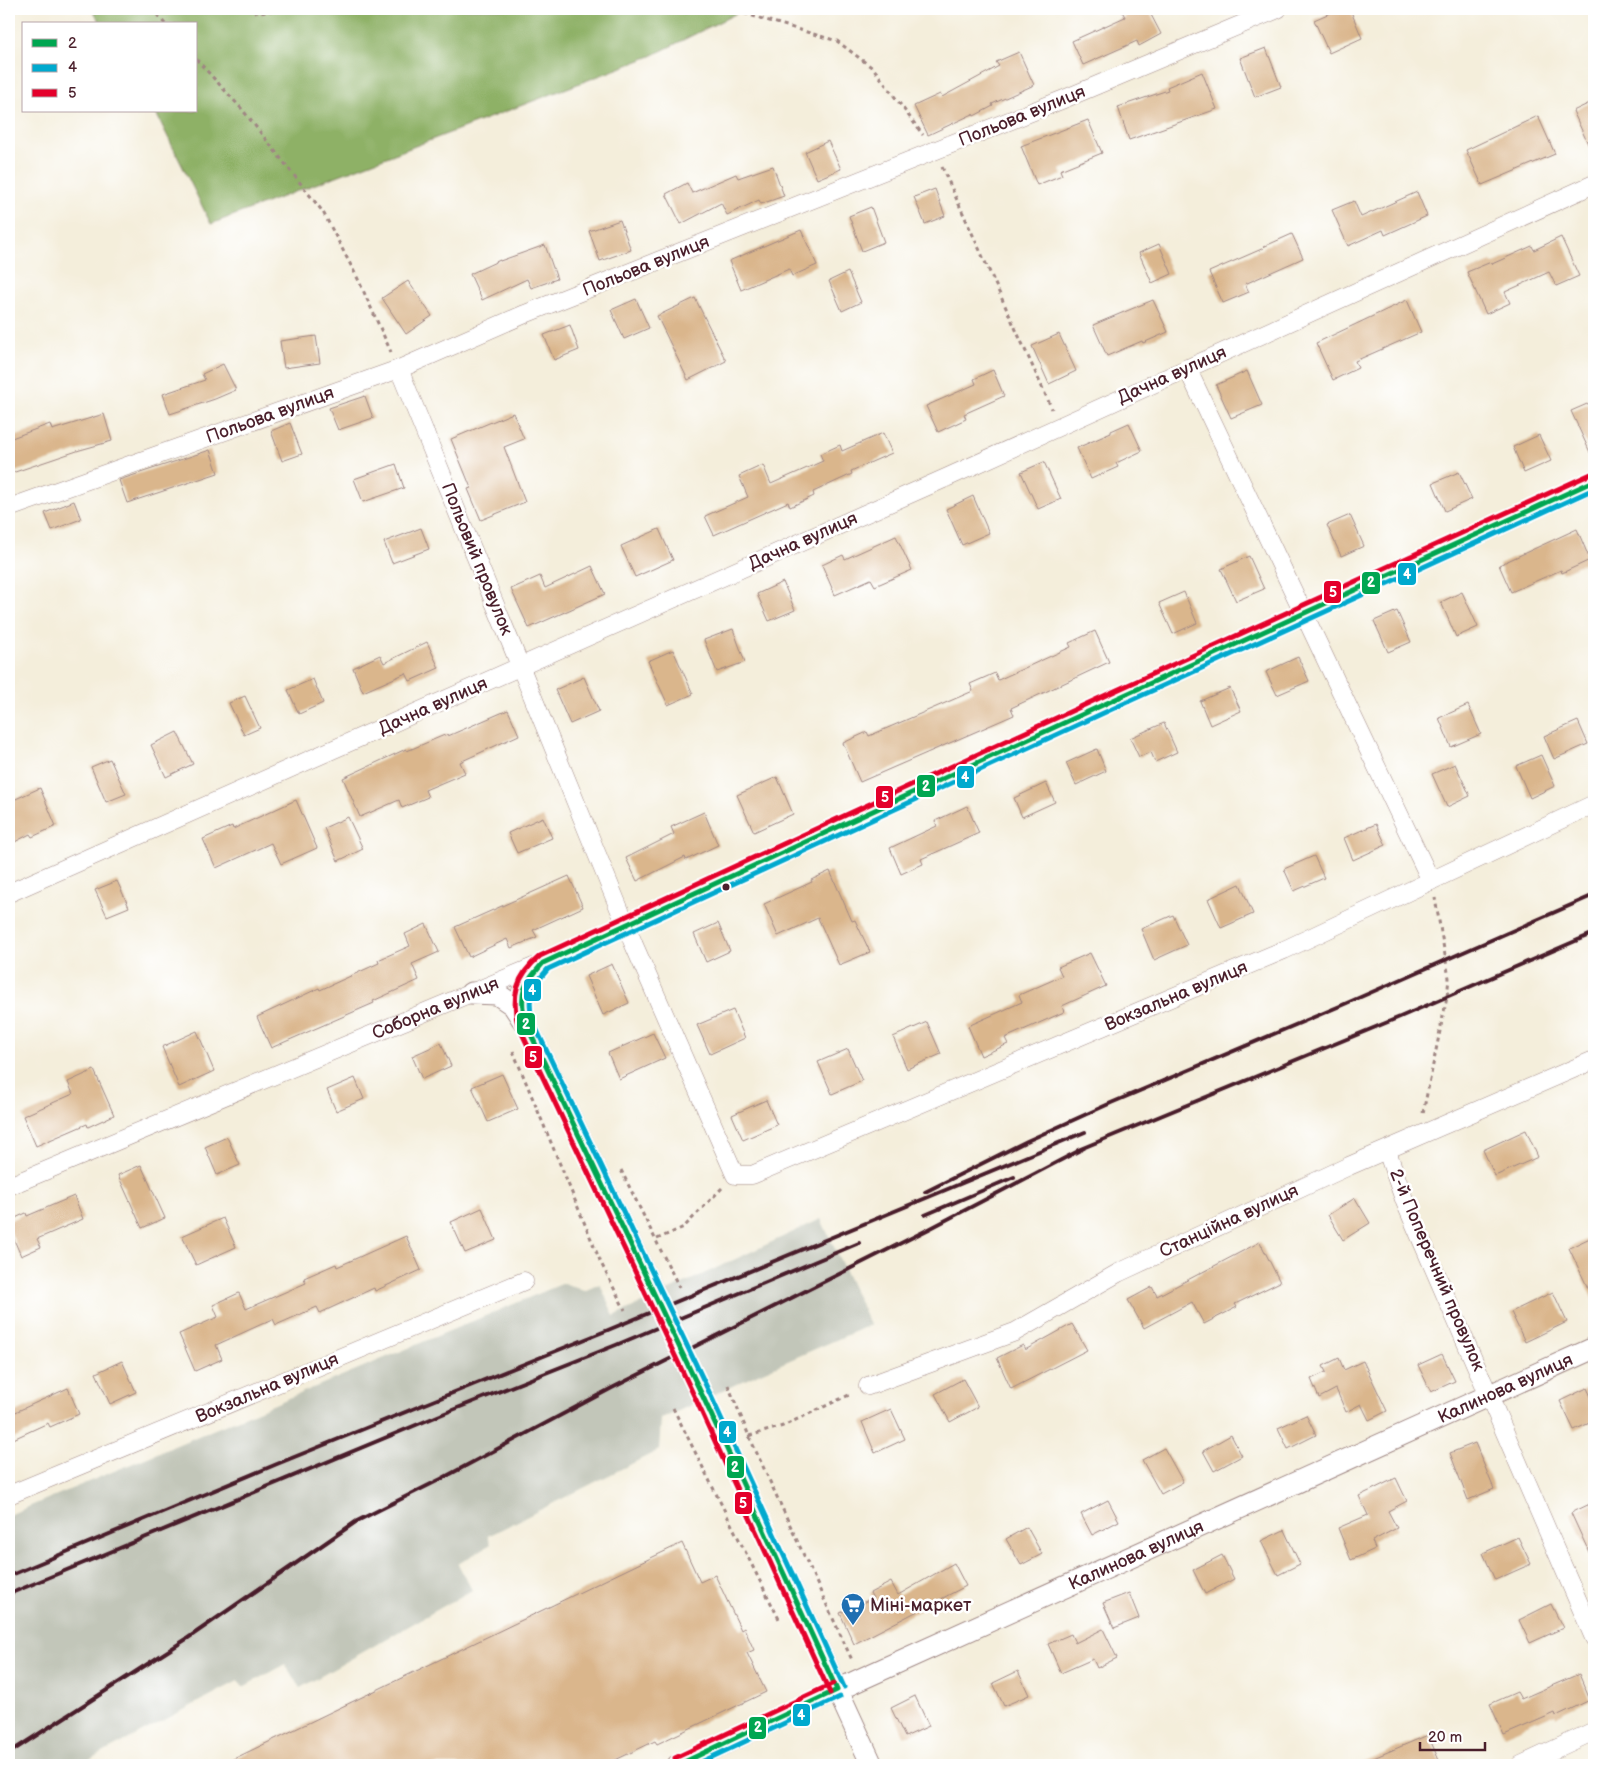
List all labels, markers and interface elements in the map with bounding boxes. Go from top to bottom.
legend [22,22,198,112]
text: 2 [68,34,77,53]
text: 4 [68,58,77,77]
street label: Польова вулиця [956,81,1088,151]
text: 5 [68,84,77,103]
street label: Польова вулиця [580,231,712,301]
street label: Дачна вулиця [1114,342,1230,408]
street label: Польова вулиця [203,382,337,448]
street label: Польовий провулок [437,480,517,639]
street label: Дачна вулиця [745,508,861,574]
line badge: 4 [1397,562,1417,586]
text: 4 [1403,566,1412,583]
line badge: 2 [1361,571,1381,595]
text: 2 [1367,574,1376,591]
line badge: 5 [1323,580,1342,604]
text: 5 [1329,584,1337,601]
street label: Дачна вулиця [375,673,491,739]
line badge: 4 [956,765,975,789]
text: 4 [961,769,970,786]
line badge: 2 [916,774,936,798]
text: 2 [922,778,931,795]
line badge: 5 [875,785,894,809]
text: 5 [881,789,889,806]
unlabelled marker [721,882,731,892]
street label: Вокзальна вулиця [1101,956,1251,1036]
street label: Соборна вулиця [369,972,502,1044]
line badge: 4 [523,978,542,1002]
text: 4 [528,982,537,999]
line badge: 2 [516,1012,536,1036]
text: 2 [522,1016,531,1033]
line badge: 5 [524,1045,543,1069]
text: 5 [529,1049,537,1066]
street label: 2-й Поперечний провулок [1385,1166,1489,1375]
street label: Станційна вулиця [1156,1180,1302,1262]
street label: Вокзальна вулиця [192,1348,342,1428]
street label: Калинова вулиця [1434,1349,1576,1428]
line badge: 4 [718,1420,737,1444]
text: 4 [723,1424,732,1441]
line badge: 2 [726,1455,745,1479]
text: 2 [731,1459,740,1476]
line badge: 5 [734,1491,753,1515]
text: 5 [739,1495,747,1512]
street label: Калинова вулиця [1065,1515,1207,1594]
supermarket icon: Міні-маркет [840,1592,866,1626]
place label: Міні-маркет [870,1595,972,1616]
line badge: 4 [792,1703,811,1727]
text: 4 [797,1707,806,1724]
line badge: 2 [748,1716,767,1740]
text: 2 [754,1719,763,1736]
scale bar [1420,1719,1486,1751]
text: 20 m [1428,1728,1462,1747]

